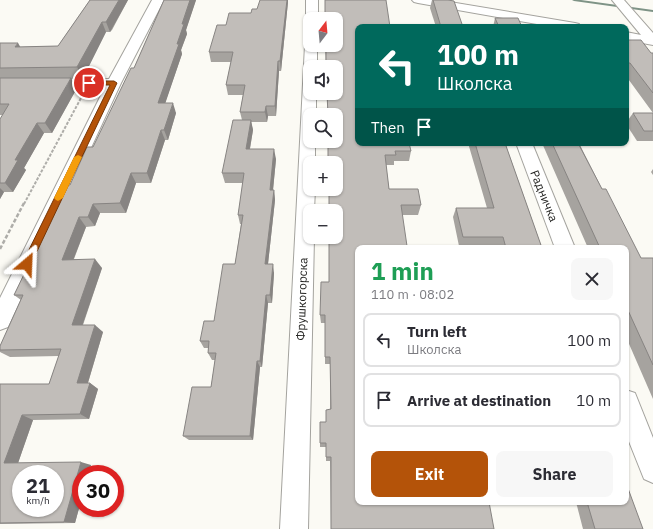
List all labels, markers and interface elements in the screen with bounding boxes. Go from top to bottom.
north arrow [303,12,343,52]
map controls [303,12,343,244]
text: 100 m [437,36,519,73]
icon: left [371,40,423,92]
button: sound [303,60,343,100]
pin [72,66,106,100]
icon: arrive [78,72,100,94]
text: Школска [437,72,512,95]
button: search [303,108,343,148]
icon: arrive [413,116,435,138]
text: Then [371,118,405,137]
button: + [303,156,343,196]
street label: Радничка [527,168,562,224]
button: − [303,204,343,244]
position arrow [6,243,48,285]
text: 1 min [371,255,434,287]
street label: Фрушкогорска [293,257,310,341]
button: close [571,258,613,300]
text: 110 m · 08:02 [371,286,454,303]
text: Turn left [407,322,467,341]
icon: left [373,329,395,351]
text: 100 m [567,331,611,350]
text: Школска [407,341,461,358]
icon: arrive [373,389,395,411]
text: Arrive at destination [407,391,551,410]
text: 10 m [576,391,611,410]
button: Exit [371,451,488,497]
button: Share [496,451,613,497]
speed limit sign: 30 [72,465,124,517]
text: 21 [26,472,50,499]
text: km/h [26,494,50,507]

